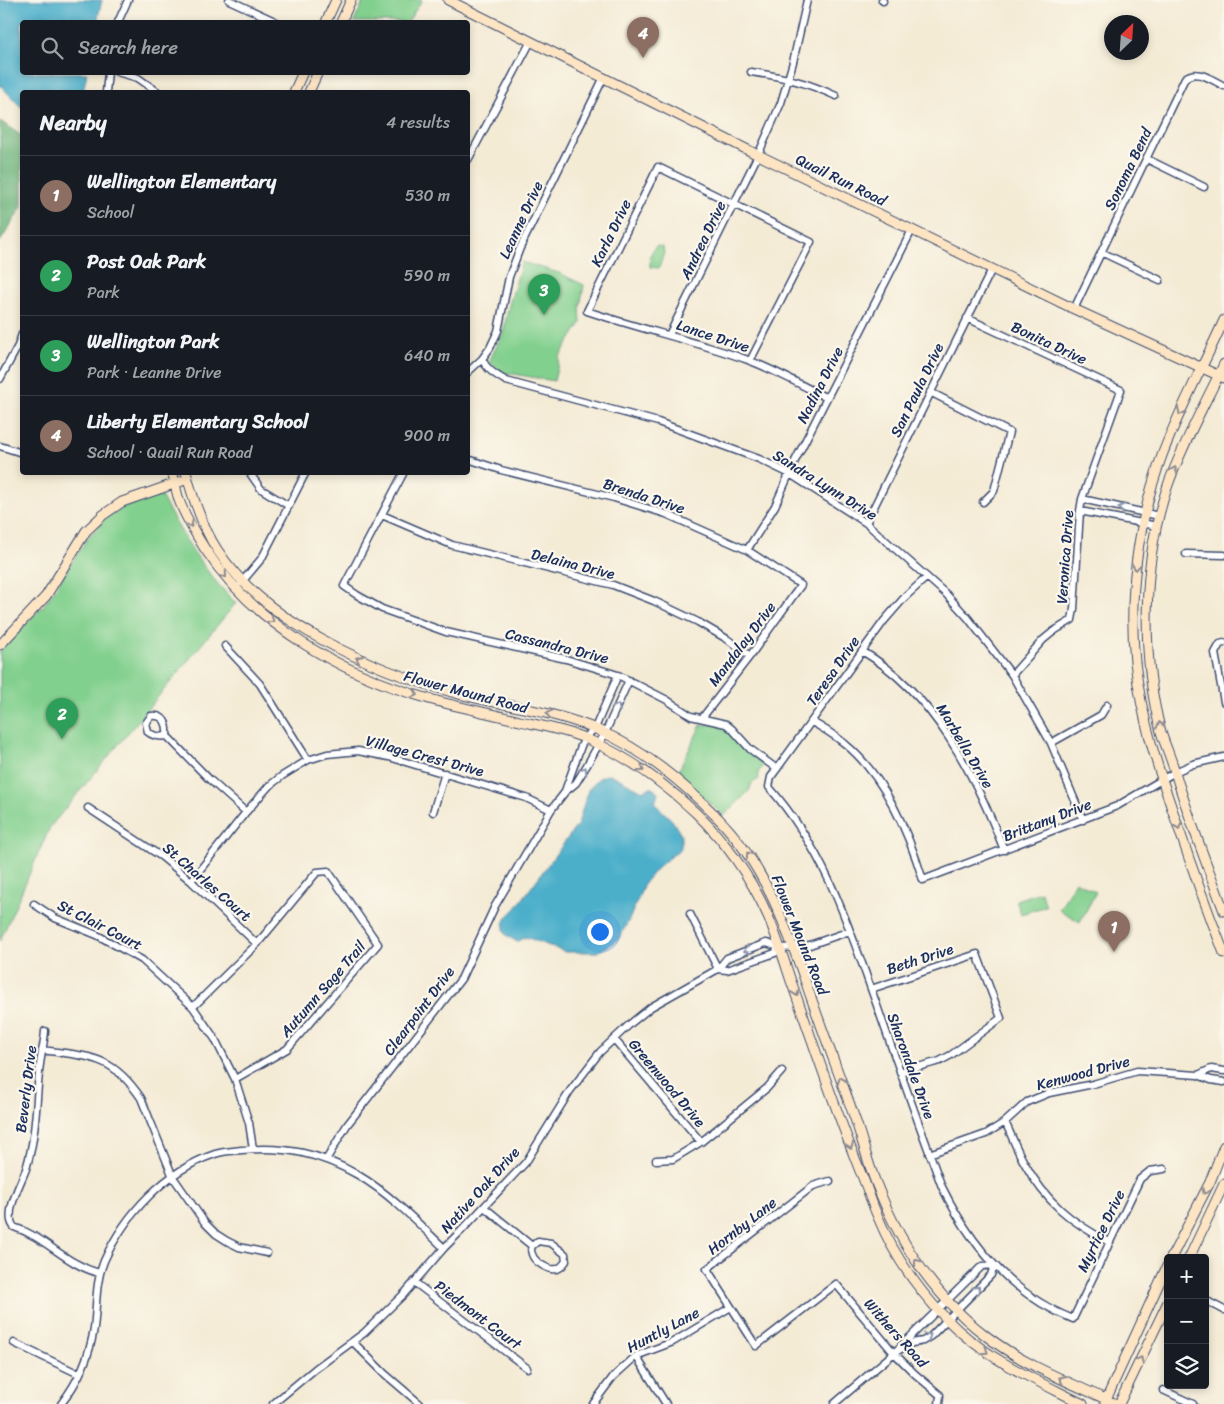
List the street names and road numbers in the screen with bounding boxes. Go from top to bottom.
street label: Sonoma Bend [1097,122,1160,215]
street label: Quail Run Road [791,147,892,214]
street label: Leanne Drive [492,176,551,263]
street label: Karla Drive [583,194,639,271]
street label: Andrea Drive [672,196,733,285]
street label: Lance Drive [673,312,753,360]
street label: Bonita Drive [1007,314,1092,372]
street label: San Paula Drive [883,338,951,442]
street label: Nadina Drive [789,342,851,428]
street label: Sandra Lynn Drive [768,442,883,528]
street label: Brenda Drive [600,471,689,522]
street label: Veronica Drive [1049,509,1081,605]
street label: Delaina Drive [528,541,618,587]
street label: Mandalay Drive [701,596,783,692]
street label: Cassandra Drive [503,621,612,671]
street label: Teresa Drive [799,630,867,712]
street label: Flower Mound Road [401,663,532,721]
street label: Marbella Drive [929,698,1001,794]
street label: Village Crest Drive [363,728,487,784]
street label: Brittany Drive [999,791,1095,849]
street label: St Charles Court [157,836,258,929]
street label: Flower Mound Road [764,871,836,1000]
street label: St Clair Court [53,892,147,958]
street label: Autumn Sage Trail [273,934,373,1044]
street label: Beth Drive [883,936,957,982]
street label: Clearpoint Drive [377,961,461,1061]
street label: Sharondale Drive [880,1009,942,1123]
street label: Greenwood Drive [622,1033,712,1133]
street label: Beverly Drive [8,1044,44,1134]
street label: Kenwood Drive [1033,1048,1133,1098]
street label: Native Oak Drive [434,1141,526,1239]
street label: Myrtice Drive [1070,1185,1132,1277]
street label: Hornby Lane [702,1190,783,1262]
street label: Piedmont Court [429,1273,528,1357]
street label: Withers Road [857,1292,935,1375]
street label: Huntly Lane [622,1300,704,1360]

